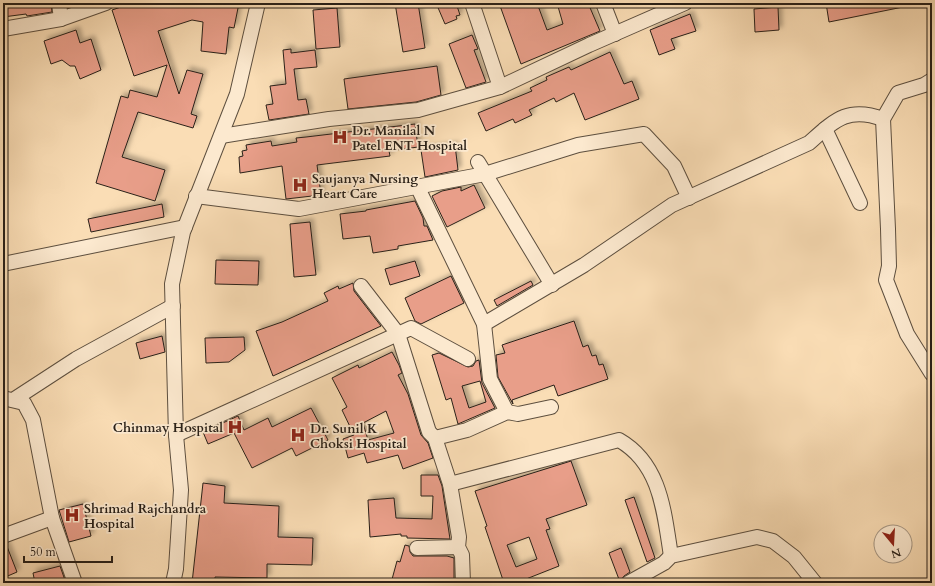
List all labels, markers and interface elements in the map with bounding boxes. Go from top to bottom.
place label: Dr. Manilal N Patel ENT Hospital [352,122,467,155]
hospital icon: Dr. Manilal N Patel ENT Hospital [331,128,349,146]
place label: Saujanya Nursing Heart Care [312,170,418,203]
hospital icon: Saujanya Nursing Heart Care [291,176,309,194]
hospital icon: Chinmay Hospital [226,418,244,436]
place label: Chinmay Hospital [113,419,223,437]
place label: Dr. Sunil K Choksi Hospital [310,420,407,453]
hospital icon: Dr. Sunil K Choksi Hospital [289,426,307,444]
place label: Shrimad Rajchandra Hospital [84,500,207,533]
hospital icon: Shrimad Rajchandra Hospital [63,506,81,524]
north arrow [873,524,913,564]
scale bar [24,538,112,564]
text: 50 m [30,544,57,560]
text: N [889,544,903,562]

